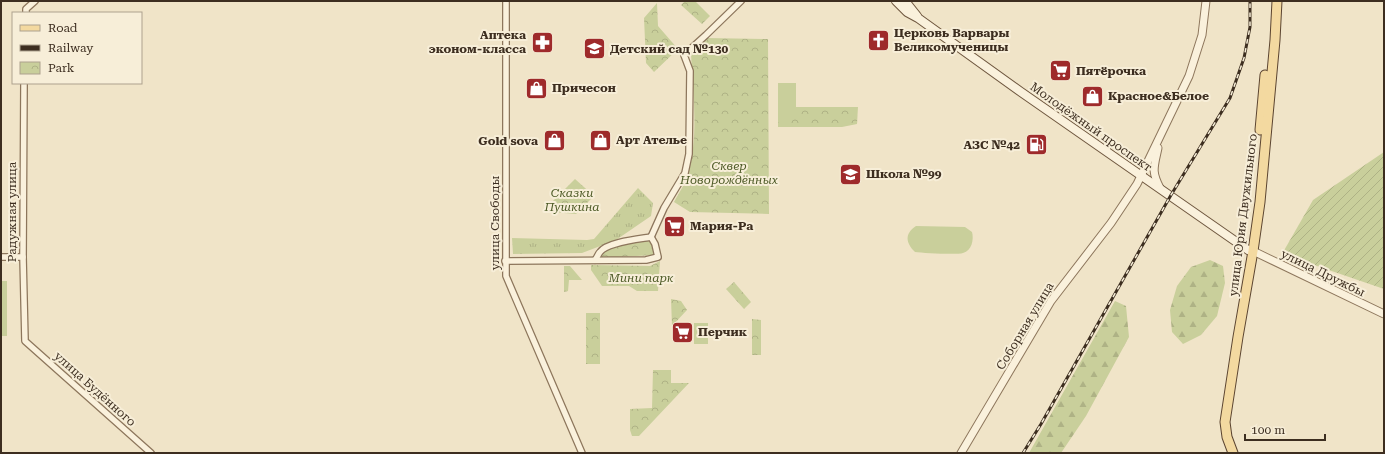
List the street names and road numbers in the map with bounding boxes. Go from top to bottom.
street label: Молодёжный проспект [1027,80,1155,175]
street label: улица Юрия Двужильного [1226,133,1260,297]
street label: Радужная улица [5,161,19,262]
street label: улица Свободы [488,176,502,270]
street label: улица Дружбы [1279,247,1367,299]
street label: Соборная улица [993,279,1057,372]
street label: улица Будённого [51,349,139,429]

